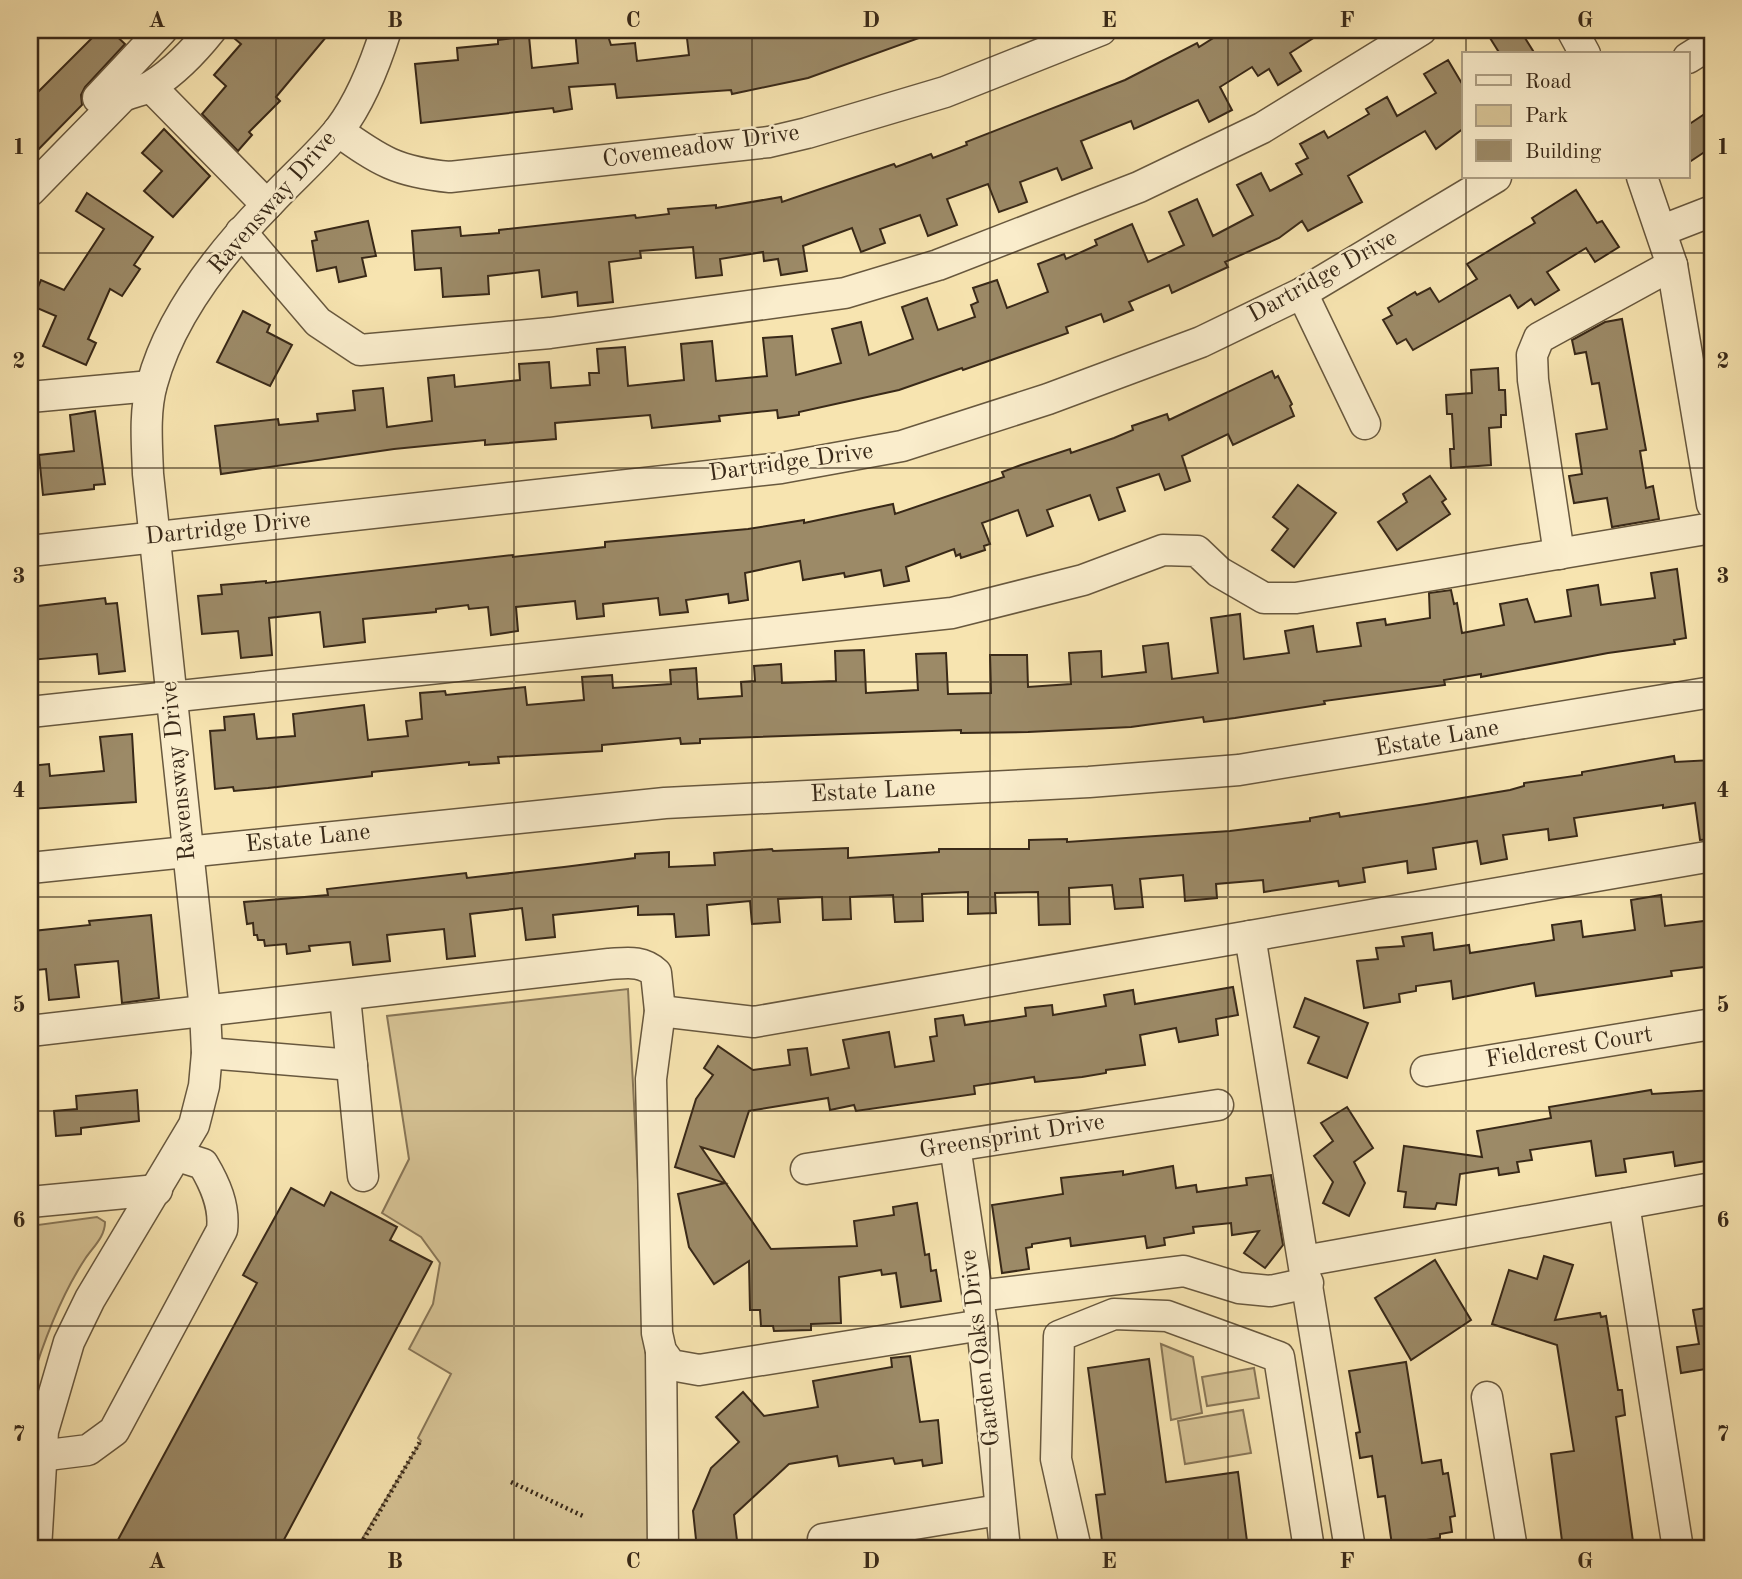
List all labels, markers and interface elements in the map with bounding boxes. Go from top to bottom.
text: A [148,9,166,32]
text: B [387,9,403,32]
text: C [625,9,641,32]
text: D [862,9,880,32]
text: E [1101,9,1117,32]
text: F [1339,9,1355,32]
text: G [1577,9,1593,32]
legend [1462,52,1690,178]
text: Road [1525,72,1572,93]
text: Park [1525,106,1568,127]
street label: Covemeadow Drive [601,121,801,173]
street label: Ravensway Drive [205,127,341,279]
text: 1 [12,136,26,159]
text: 1 [1716,136,1730,159]
text: Building [1525,142,1602,163]
street label: Dartridge Drive [1245,226,1401,328]
text: 2 [12,350,26,373]
text: 2 [1716,350,1730,373]
street label: Dartridge Drive [707,440,875,486]
street label: Dartridge Drive [144,508,312,550]
text: 3 [12,565,26,588]
text: 3 [1716,565,1730,588]
street label: Ravensway Drive [158,680,200,862]
street label: Estate Lane [1373,716,1501,762]
street label: Estate Lane [810,777,936,807]
text: 4 [12,779,26,802]
text: 4 [1716,779,1730,802]
street label: Estate Lane [244,821,372,857]
text: 5 [12,994,26,1017]
text: 5 [1716,994,1730,1017]
street label: Fieldcrest Court [1484,1023,1654,1073]
street label: Greensprint Drive [918,1111,1106,1163]
text: 6 [12,1209,26,1232]
text: 6 [1716,1209,1730,1232]
street label: Garden Oaks Drive [957,1248,1005,1448]
text: 7 [12,1423,26,1446]
text: 7 [1716,1423,1730,1446]
text: A [148,1550,166,1573]
text: B [387,1550,403,1573]
text: C [625,1550,641,1573]
text: D [862,1550,880,1573]
text: E [1101,1550,1117,1573]
text: F [1339,1550,1355,1573]
text: G [1577,1550,1593,1573]

